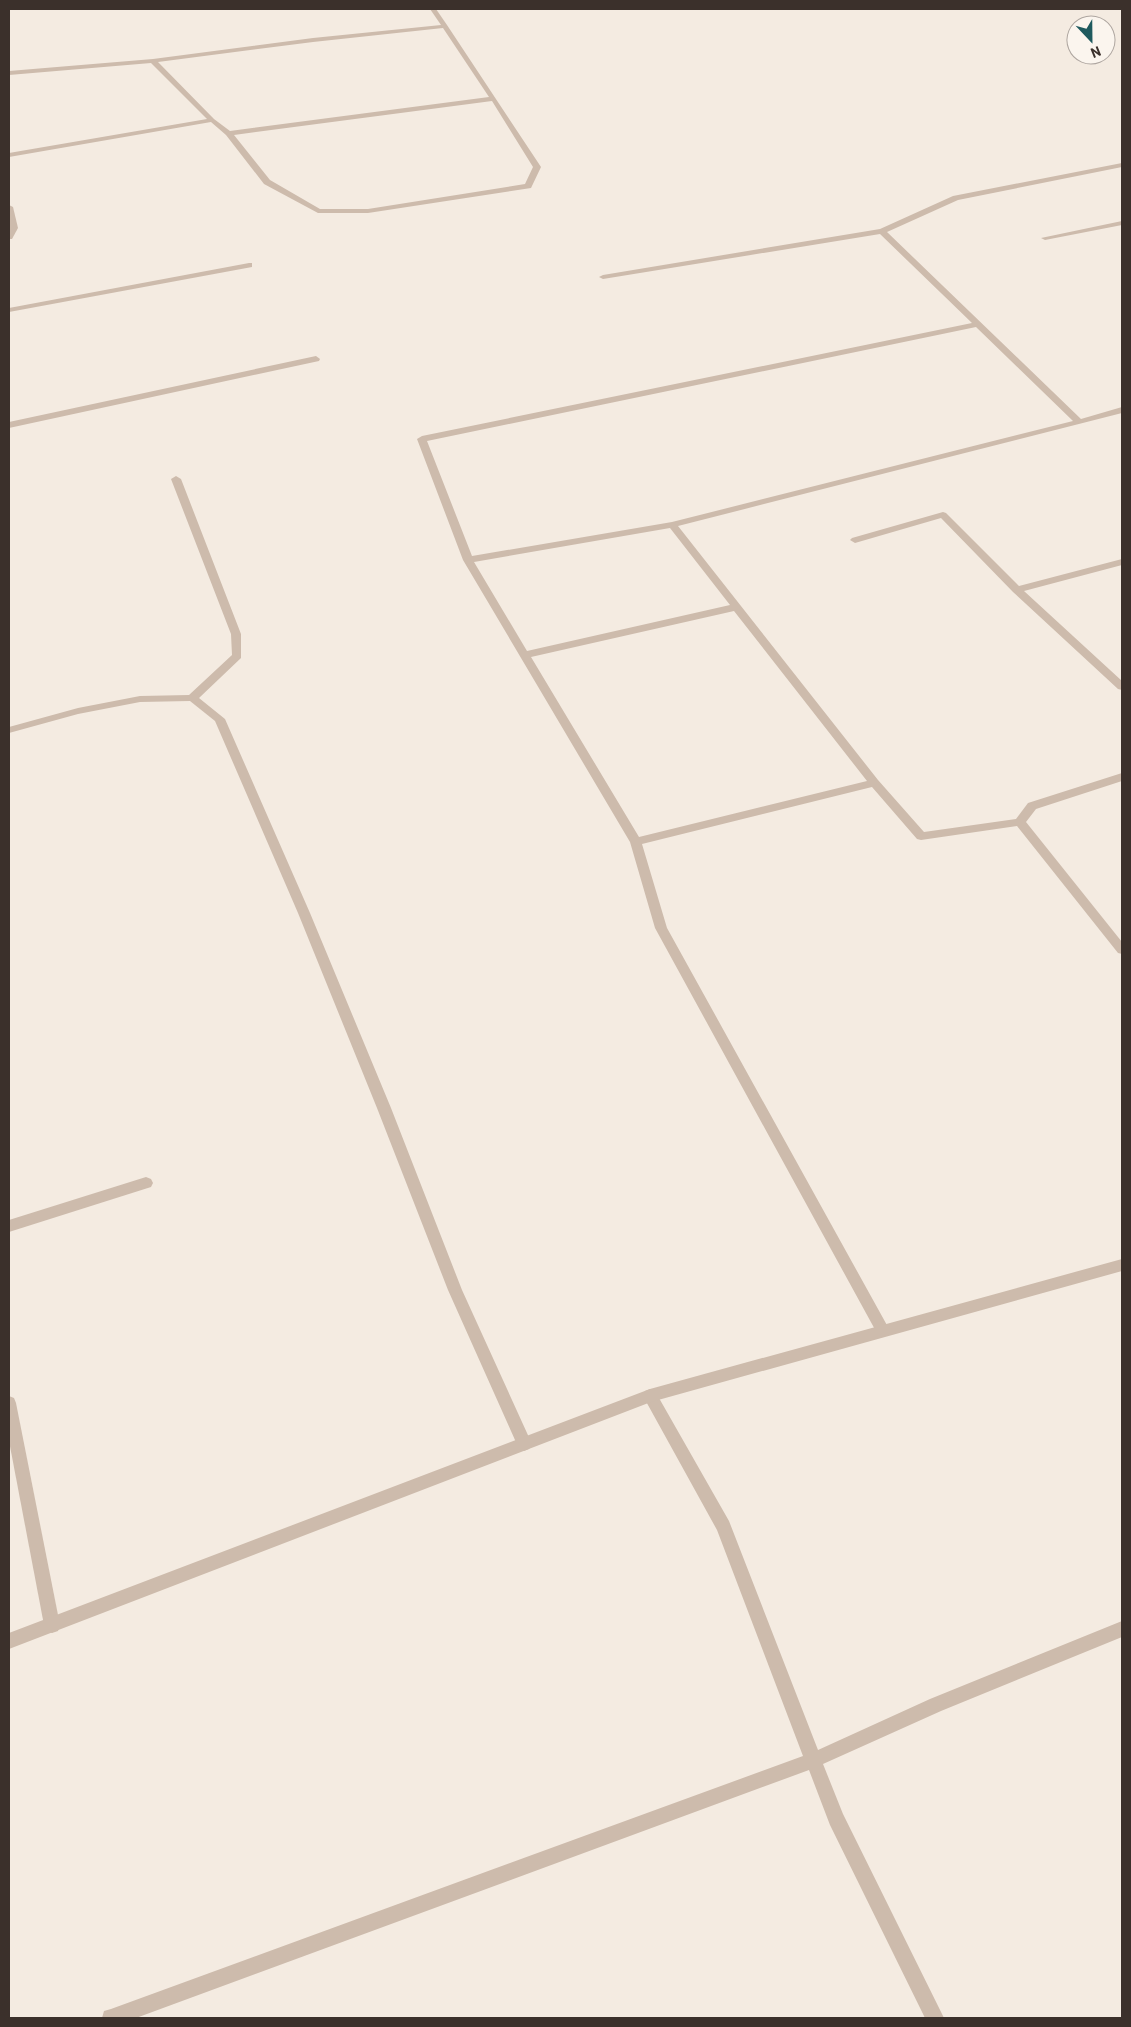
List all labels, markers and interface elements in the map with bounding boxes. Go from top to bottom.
north arrow [1066,15,1116,65]
text: N [1089,43,1104,62]

